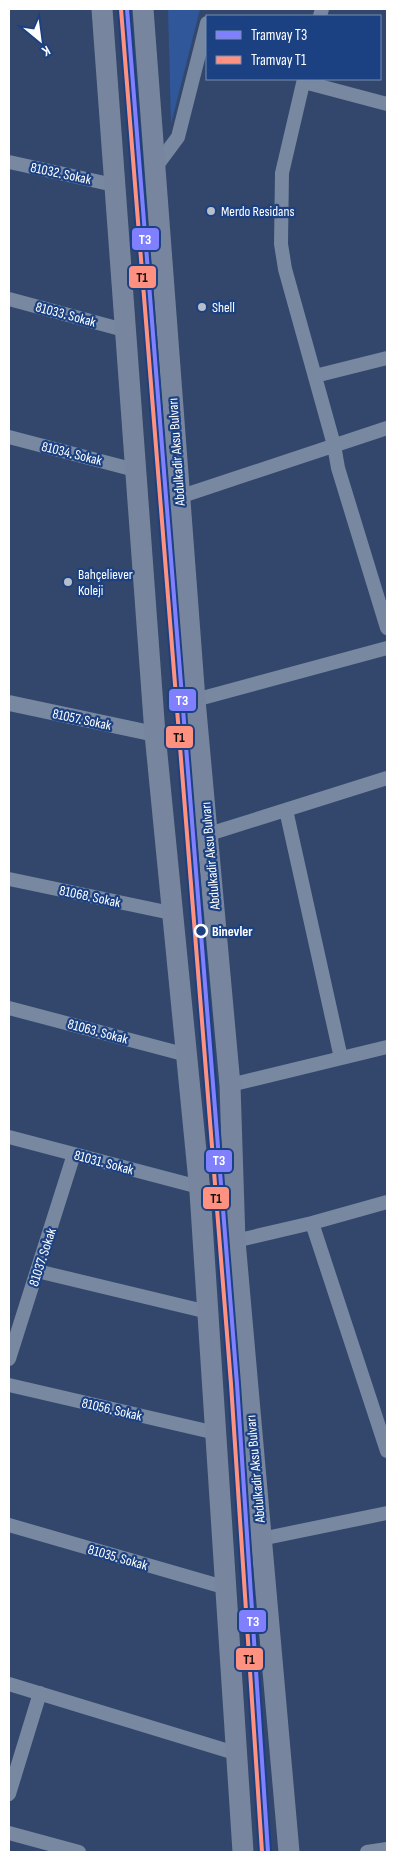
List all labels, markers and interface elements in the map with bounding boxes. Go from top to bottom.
north arrow [15,15,65,65]
legend [206,15,381,80]
text: Tramvay T3 [251,26,307,45]
text: K [39,42,53,60]
text: Tramvay T1 [251,51,307,70]
street label: 81032. Sokak [29,159,93,188]
place label: Merdo Residans [221,203,294,220]
marker: Merdo Residans [205,205,217,217]
line badge: T3 [131,227,160,251]
text: T3 [139,231,151,248]
line badge: T1 [128,265,157,289]
text: T1 [136,269,148,286]
street label: 81033. Sokak [34,298,99,331]
place label: Shell [212,299,235,316]
marker: Shell [196,301,208,313]
street label: Abdulkadir Aksu Bulvarı [164,397,189,507]
street label: 81034. Sokak [40,438,105,469]
place label: Bahçeliever Koleji [78,566,133,599]
marker: Bahçeliever Koleji [62,576,74,588]
line badge: T3 [168,688,197,712]
text: T3 [176,692,188,709]
street label: 81057. Sokak [51,705,114,734]
line badge: T1 [165,725,194,749]
text: T1 [173,729,185,746]
street label: Abdulkadir Aksu Bulvarı [197,801,224,912]
street label: 81068. Sokak [58,882,123,911]
place label: Binevler [212,923,253,940]
marker: Binevler [194,924,208,938]
street label: 81063. Sokak [66,1015,131,1048]
street label: 81031. Sokak [72,1146,136,1179]
line badge: T3 [205,1149,233,1173]
text: T3 [213,1152,225,1169]
line badge: T1 [202,1186,230,1210]
text: T1 [210,1190,222,1207]
street label: 81037. Sokak [25,1225,60,1288]
street label: 81056. Sokak [80,1394,144,1425]
street label: Abdulkadir Aksu Bulvarı [242,1414,269,1525]
street label: 81035. Sokak [86,1541,150,1574]
line badge: T3 [238,1609,267,1633]
text: T3 [247,1613,259,1630]
line badge: T1 [235,1647,264,1671]
text: T1 [243,1651,255,1668]

